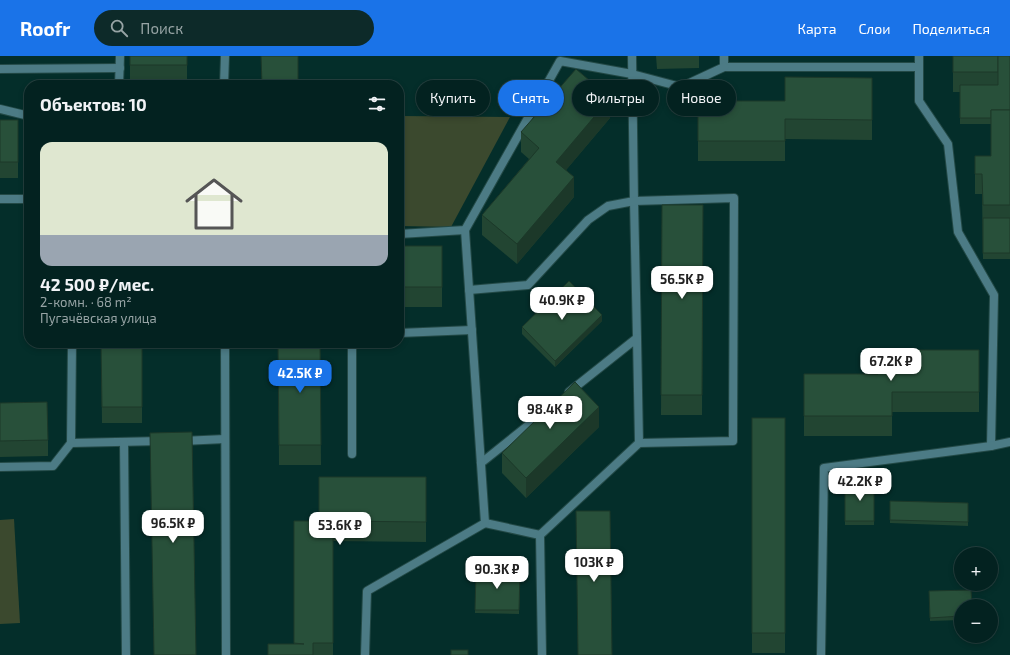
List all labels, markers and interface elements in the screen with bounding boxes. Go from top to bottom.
search box [94,10,374,46]
text: Roofr [20,17,70,40]
icon: search [108,17,130,39]
text: Поиск [140,19,183,37]
text: Карта [797,20,836,37]
text: Слои [858,20,890,37]
text: Поделиться [912,20,990,37]
chip: Купить [416,80,490,116]
chip: Снять [498,80,564,116]
chip: Фильтры [572,80,659,116]
chip: Новое [667,80,736,116]
icon: filters [366,93,388,115]
text: Объектов: 10 [40,94,147,114]
icon: home [178,168,250,240]
pin: 56.5K ₽ [645,266,719,300]
text: 56.5K ₽ [660,271,704,287]
text: 42 500 ₽/мес. [40,274,154,294]
pin: 40.9K ₽ [525,287,599,321]
text: 40.9K ₽ [539,292,585,308]
text: 2-комн. · 68 m² [40,294,132,310]
text: Пугачёвская улица [40,310,157,326]
pin: 67.2K ₽ [854,348,928,382]
text: 67.2K ₽ [869,353,913,369]
pin: 42.5K ₽ [263,360,337,394]
text: 42.5K ₽ [278,365,322,381]
pin: 98.4K ₽ [513,396,587,430]
text: 98.4K ₽ [527,401,573,417]
pin: 42.2K ₽ [823,468,897,502]
text: 42.2K ₽ [837,473,883,489]
pin: 96.5K ₽ [136,510,210,544]
pin: 53.6K ₽ [303,512,377,546]
text: 96.5K ₽ [151,515,195,531]
text: 53.6K ₽ [318,517,362,533]
map controls [954,547,998,643]
button: + [954,547,998,591]
pin: 103K ₽ [561,549,627,583]
text: 103K ₽ [574,554,614,570]
pin: 90.3K ₽ [460,556,534,590]
text: 90.3K ₽ [474,561,520,577]
button: − [954,599,998,643]

